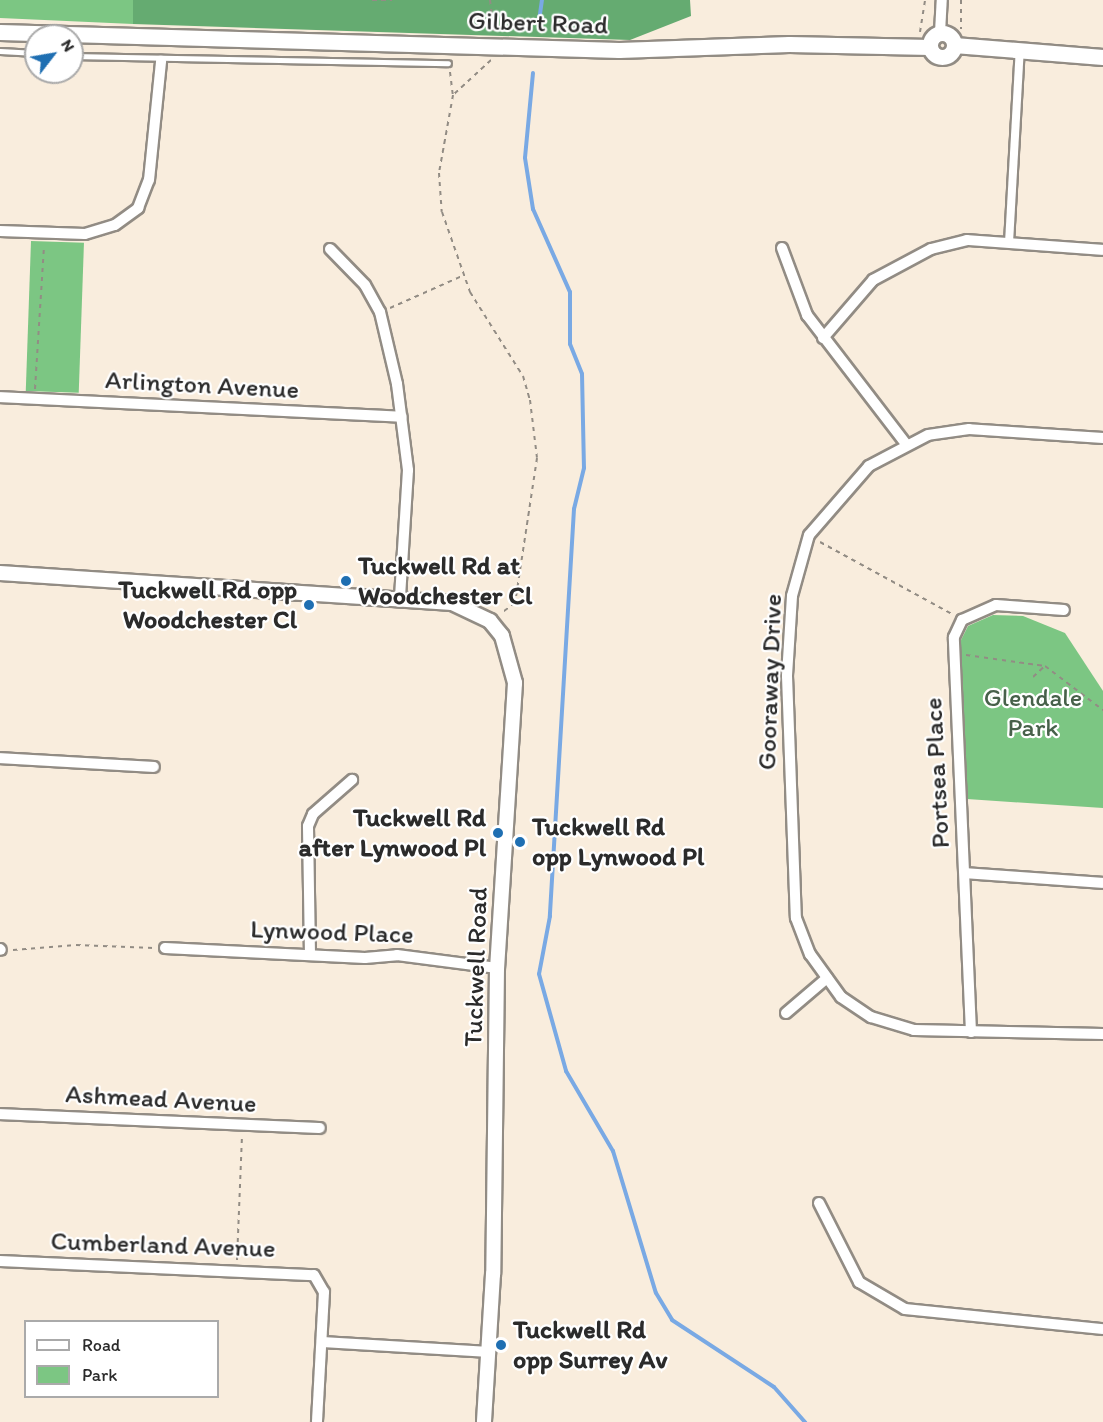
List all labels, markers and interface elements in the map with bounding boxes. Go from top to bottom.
street label: Gilbert Road [468,5,608,41]
north arrow [24,24,84,84]
text: N [57,36,79,55]
street label: Arlington Avenue [104,364,300,406]
place label: Tuckwell Rd at Woodchester Cl [358,550,532,612]
place label: Tuckwell Rd opp Woodchester Cl [118,574,297,636]
marker: Tuckwell Rd at Woodchester Cl [339,574,353,588]
street label: Gooraway Drive [751,593,789,771]
marker: Tuckwell Rd opp Woodchester Cl [302,598,316,612]
park label: Glendale Park [984,682,1082,744]
street label: Portsea Place [917,697,957,849]
place label: Tuckwell Rd after Lynwood Pl [299,802,486,864]
place label: Tuckwell Rd opp Lynwood Pl [532,811,703,873]
marker: Tuckwell Rd after Lynwood Pl [491,826,505,840]
marker: Tuckwell Rd opp Lynwood Pl [513,835,527,849]
street label: Tuckwell Road [458,887,494,1047]
street label: Lynwood Place [250,914,414,950]
street label: Ashmead Avenue [65,1078,257,1120]
street label: Cumberland Avenue [50,1225,276,1265]
place label: Tuckwell Rd opp Surrey Av [513,1314,667,1376]
legend [24,1320,219,1398]
text: Road [82,1334,121,1356]
marker: Tuckwell Rd opp Surrey Av [494,1338,508,1352]
text: Park [82,1364,117,1386]

